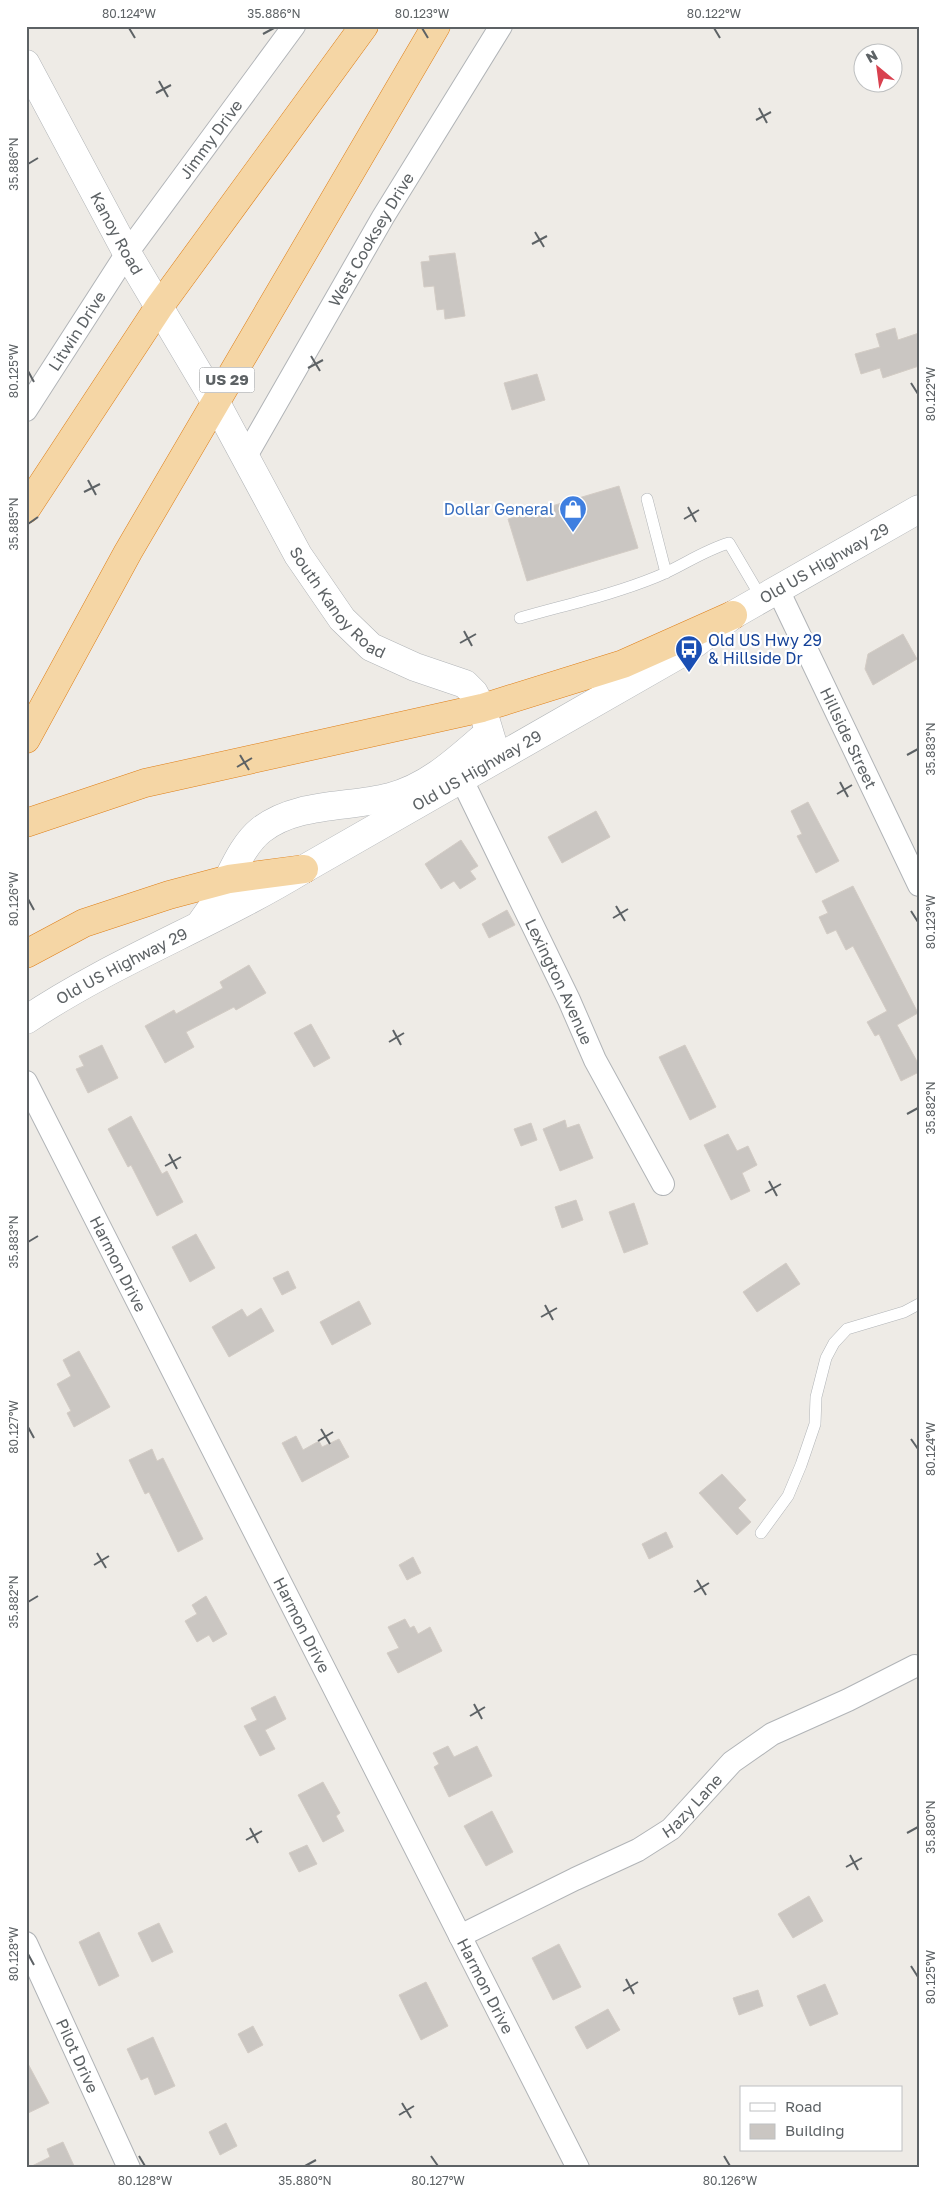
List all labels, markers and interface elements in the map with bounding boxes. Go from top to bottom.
text: 80.124°W [102,6,157,21]
text: 35.886°N [247,6,301,21]
text: 80.123°W [395,6,450,21]
text: 80.122°W [687,6,742,21]
north arrow [852,42,902,92]
text: N [863,46,880,66]
street label: Jimmy Drive [175,95,247,183]
text: 35.886°N [6,137,21,191]
street label: West Cooksey Drive [324,169,418,310]
street label: Kanoy Road [86,188,148,278]
street label: Litwin Drive [44,287,110,375]
text: 80.125°W [6,343,21,398]
text: 80.122°W [923,366,938,421]
road number: US 29 [200,368,254,392]
shop icon: Dollar General [558,494,588,533]
text: 35.885°N [6,498,21,550]
place label: Dollar General [444,499,554,519]
street label: Old US Highway 29 [756,518,893,608]
street label: South Kanoy Road [285,543,389,662]
place label: Old US Hwy 29 & Hillside Dr [708,630,822,668]
bus stop icon: Old US Hwy 29 & Hillside Dr [674,634,704,673]
street label: Hillside Street [816,684,881,792]
text: 35.883°N [923,722,938,776]
street label: Old US Highway 29 [408,725,545,815]
text: 80.126°W [6,871,21,926]
text: 80.123°W [923,894,938,949]
street label: Lexington Avenue [521,915,597,1048]
street label: Old US Highway 29 [52,923,191,1009]
text: 35.882°N [923,1082,938,1134]
street label: Harmon Drive [86,1213,151,1315]
text: 35.883°N [6,1215,21,1269]
text: 80.127°W [6,1400,21,1454]
text: 80.124°W [923,1421,938,1476]
street label: Harmon Drive [269,1574,335,1676]
text: 35.882°N [6,1576,21,1628]
street label: Hazy Lane [658,1770,726,1842]
text: 35.880°N [923,1800,938,1854]
text: 80.128°W [6,1926,21,1981]
street label: Harmon Drive [453,1935,518,2037]
text: 80.125°W [923,1949,938,2004]
street label: Pilot Drive [52,2015,103,2096]
legend [740,2086,902,2152]
text: Road [785,2097,822,2115]
text: Building [785,2121,845,2139]
text: 80.128°W [118,2173,173,2188]
text: 35.880°N [278,2173,332,2188]
text: 80.127°W [411,2173,465,2188]
text: 80.126°W [703,2173,758,2188]

